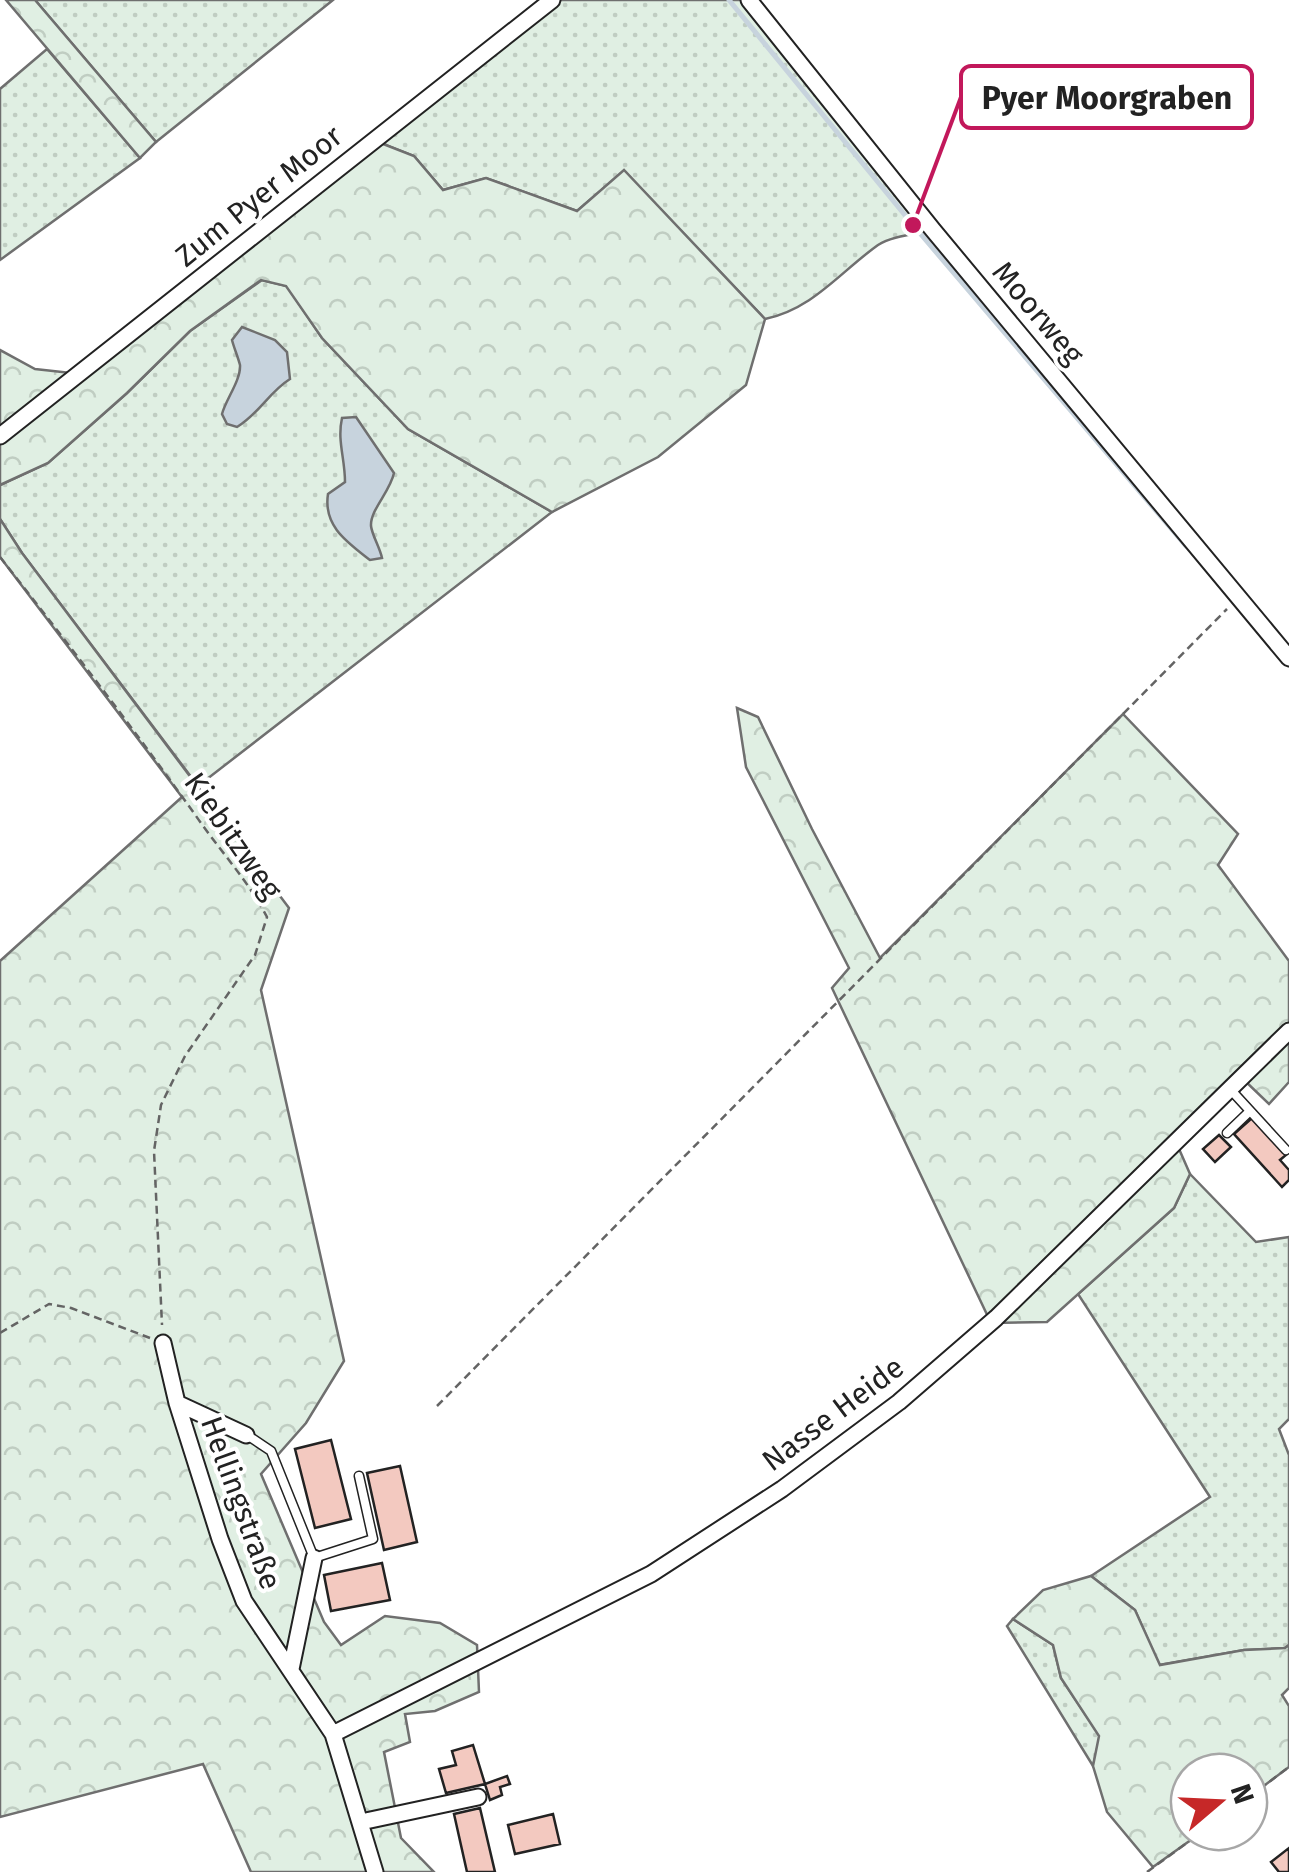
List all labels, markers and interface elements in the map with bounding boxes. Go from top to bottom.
callout: Pyer Moorgraben [961,66,1252,128]
text: Pyer Moorgraben [982,79,1232,117]
street label: Zum Pyer Moor [168,118,350,274]
street label: Moorweg [985,254,1092,372]
street label: Kiebitzweg [176,766,290,907]
street label: Nasse Heide [755,1349,911,1479]
street label: Hellingstraße [193,1412,289,1594]
north arrow [1169,1752,1269,1852]
text: N [1224,1780,1261,1808]

